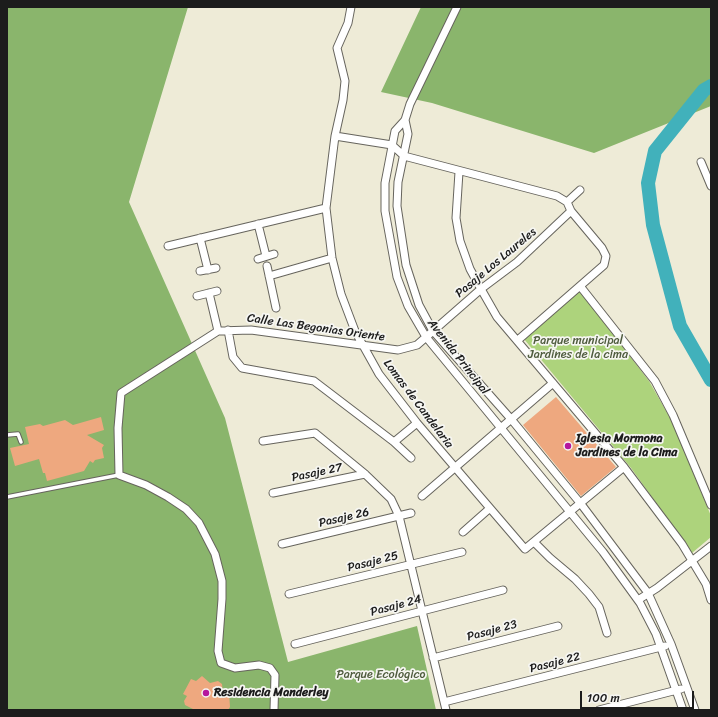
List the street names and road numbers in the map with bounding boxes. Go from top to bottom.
street label: Pasaje Los Laureles [453,225,539,301]
street label: Calle Las Begonias Oriente [246,311,386,345]
street label: Avenida Principal [424,316,492,398]
street label: Lomas de Candelaria [380,357,456,451]
street label: Pasaje 27 [290,461,344,485]
street label: Pasaje 26 [317,505,371,531]
street label: Pasaje 25 [346,549,400,575]
street label: Pasaje 24 [369,592,423,620]
street label: Pasaje 23 [465,617,519,645]
street label: Pasaje 22 [528,650,582,676]

